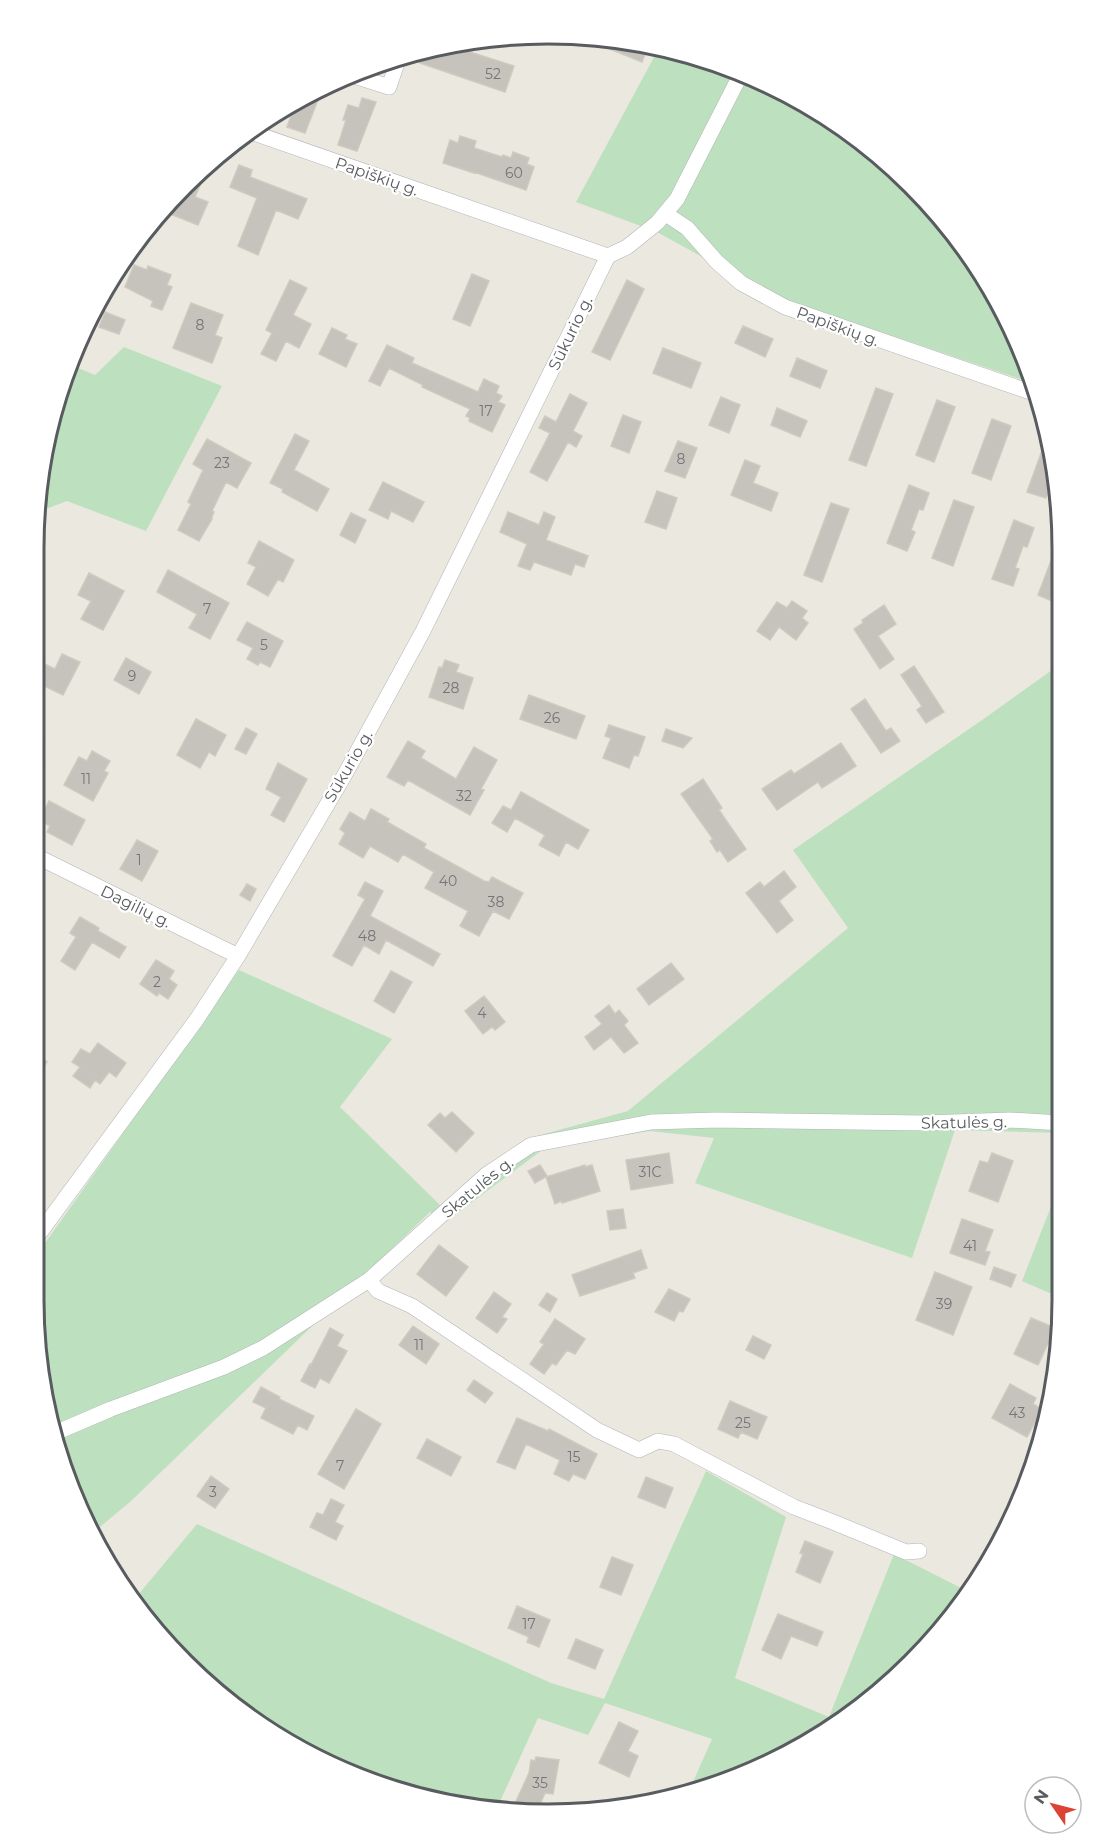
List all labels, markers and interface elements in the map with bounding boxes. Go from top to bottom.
house number: 52 [485,65,501,83]
street label: Papiškių g. [333,153,421,200]
house number: 60 [505,164,523,182]
street label: Sūkurio g. [544,293,597,373]
street label: Papiškių g. [794,303,882,350]
house number: 8 [196,316,205,334]
house number: 17 [479,402,493,420]
house number: 8 [677,450,686,468]
house number: 23 [214,454,230,472]
house number: 7 [203,600,211,618]
house number: 5 [260,636,268,654]
house number: 9 [128,667,136,685]
house number: 28 [443,679,460,697]
house number: 26 [544,709,561,727]
street label: Sūkurio g. [320,727,377,806]
house number: 11 [81,770,91,788]
house number: 32 [456,787,472,805]
house number: 1 [136,851,142,869]
house number: 40 [439,872,457,890]
street label: Dagilių g. [98,881,174,932]
house number: 38 [488,893,504,911]
house number: 48 [358,927,376,945]
house number: 2 [153,973,161,991]
house number: 4 [477,1004,487,1022]
street label: Skatulės g. [921,1112,1007,1133]
street label: Skatulės g. [438,1153,517,1222]
house number: 31C [639,1163,662,1181]
house number: 41 [963,1237,977,1255]
house number: 39 [936,1295,952,1313]
house number: 11 [414,1336,424,1354]
house number: 43 [1009,1404,1026,1422]
house number: 25 [735,1414,751,1432]
house number: 15 [568,1448,581,1466]
house number: 7 [336,1457,344,1475]
house number: 3 [209,1483,217,1501]
house number: 17 [522,1615,536,1633]
house number: 35 [532,1774,548,1792]
north arrow [1023,1775,1083,1835]
text: N [1030,1786,1053,1807]

